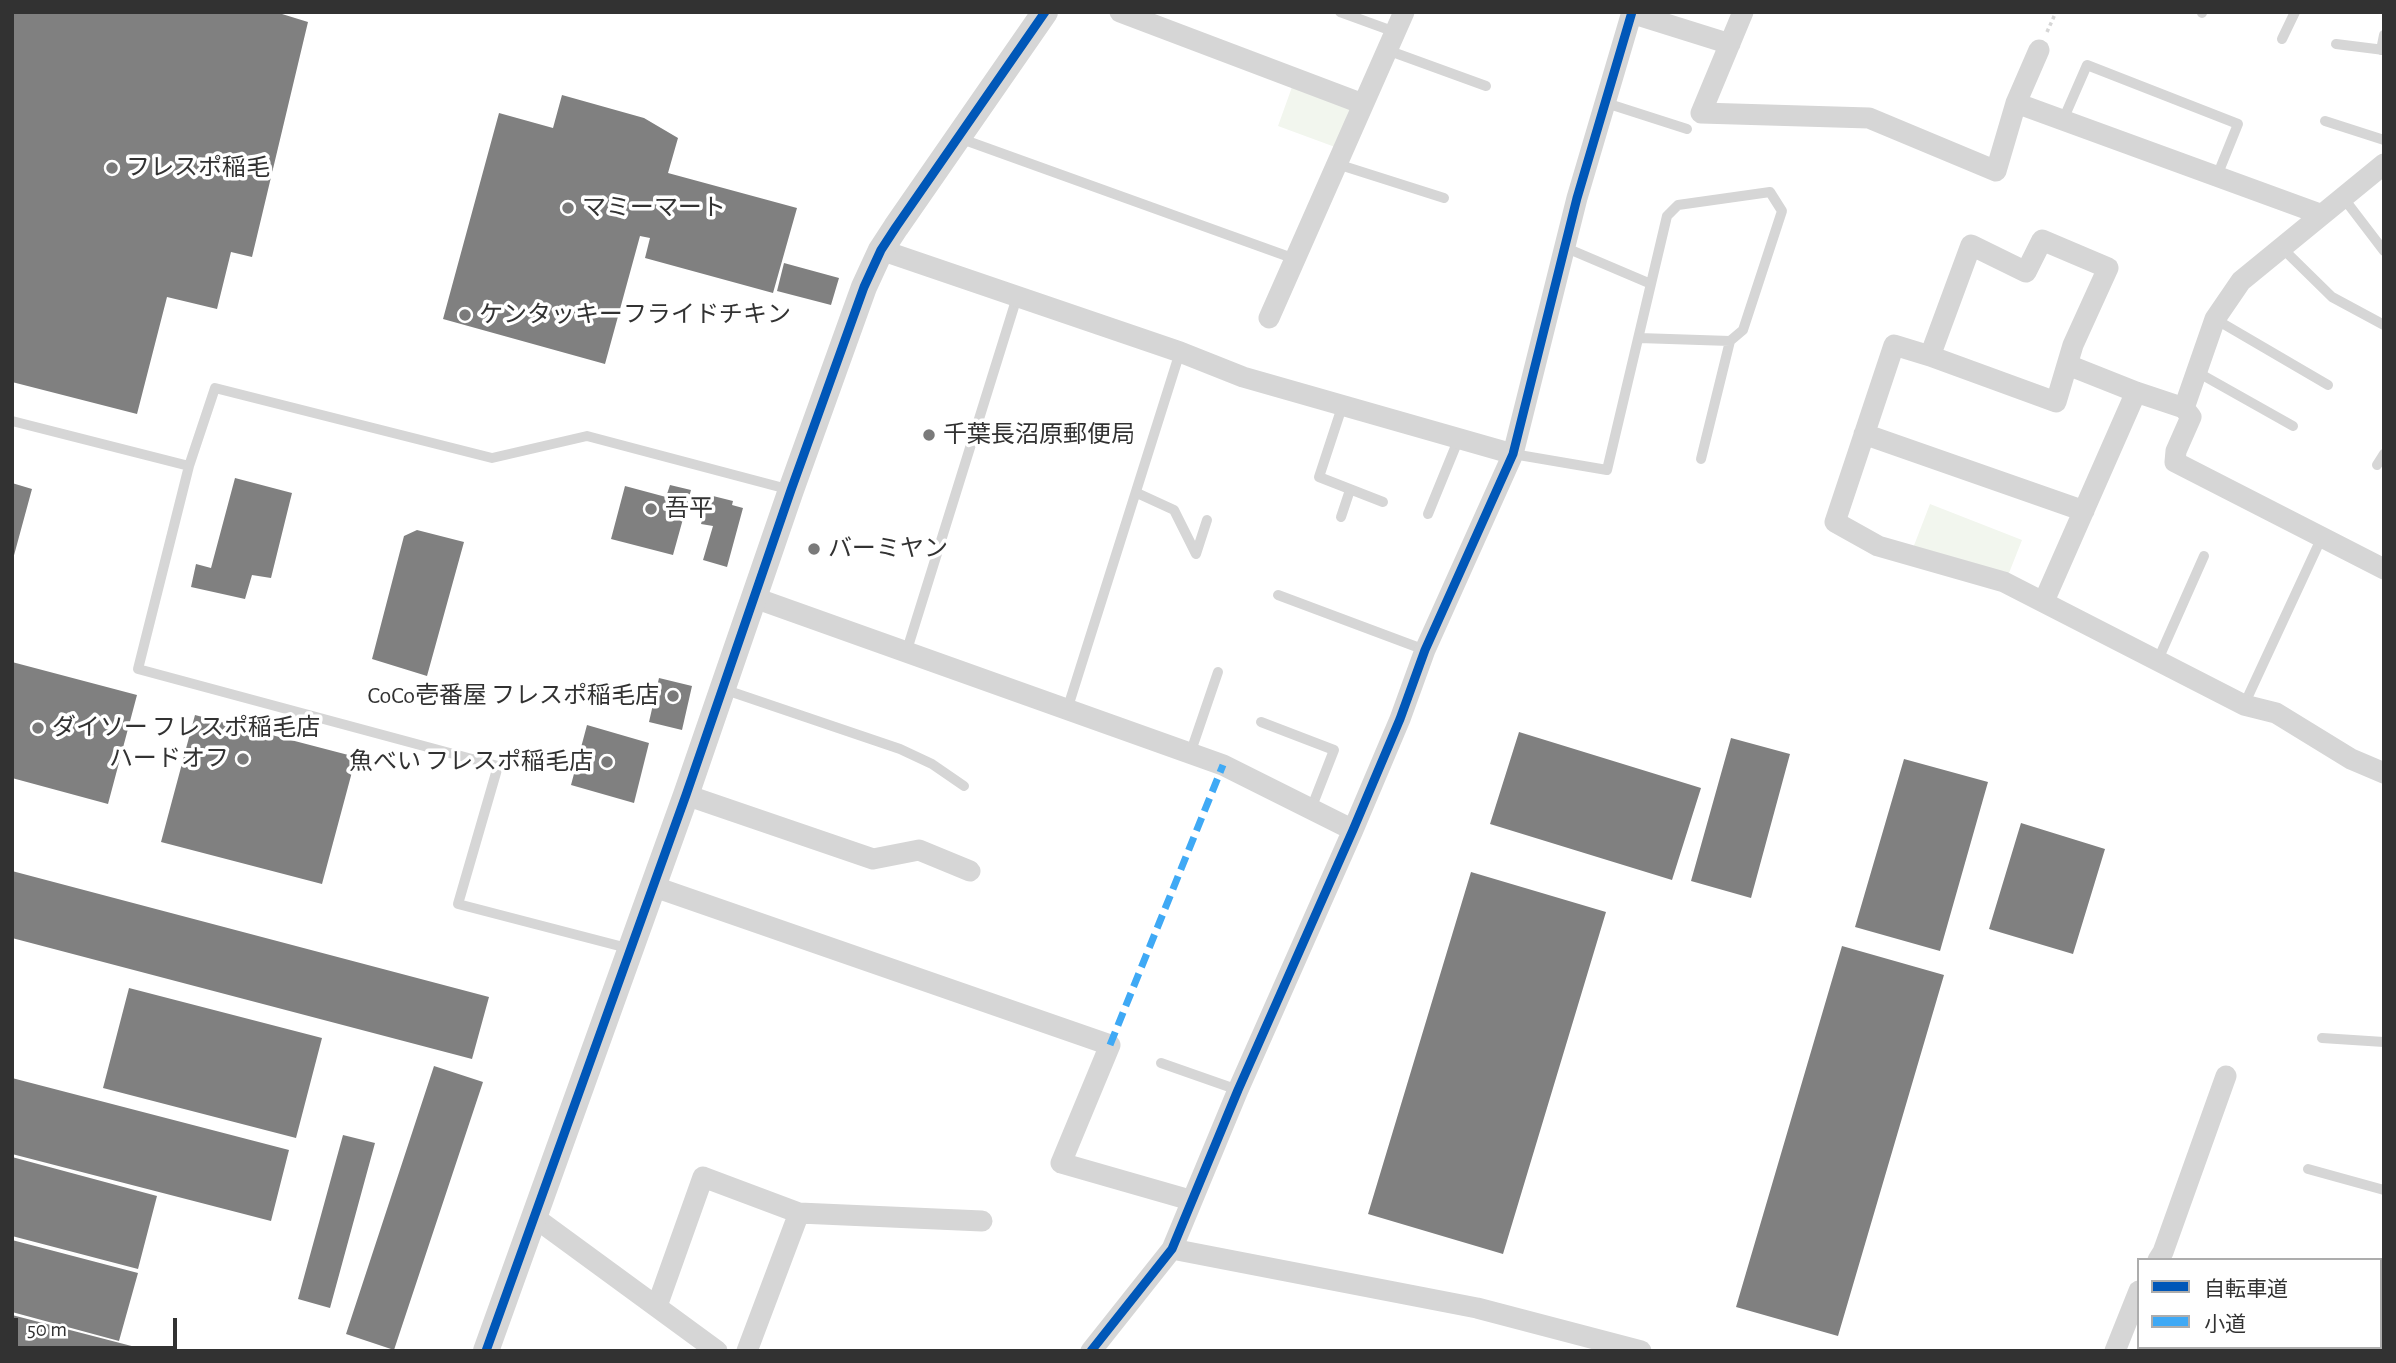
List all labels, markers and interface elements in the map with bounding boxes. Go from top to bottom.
place label: フレスポ稲毛 [126,154,270,182]
marker: フレスポ稲毛 [104,160,120,176]
place label: マミーマート [582,194,726,222]
marker: マミーマート [560,200,576,216]
place label: ケンタッキーフライドチキン [479,301,791,329]
marker: ケンタッキーフライドチキン [457,307,473,323]
place label: 千葉長沼原郵便局 [943,421,1135,449]
marker: 千葉長沼原郵便局 [921,427,937,443]
place label: 吾平 [665,495,713,523]
marker: 吾平 [643,501,659,517]
place label: バーミヤン [828,535,948,563]
marker: バーミヤン [806,541,822,557]
place label: CoCo壱番屋 フレスポ稲毛店 [367,682,659,710]
marker: CoCo壱番屋 フレスポ稲毛店 [665,688,681,704]
place label: ダイソー フレスポ稲毛店 [52,714,320,742]
marker: ダイソー フレスポ稲毛店 [30,720,46,736]
place label: ハードオフ [109,745,229,773]
place label: 魚べい フレスポ稲毛店 [349,748,593,776]
marker: ハードオフ [235,751,251,767]
marker: 魚べい フレスポ稲毛店 [599,754,615,770]
legend [2137,1258,2382,1349]
text: 自転車道 [2204,1279,2288,1300]
scale bar [18,1304,180,1348]
text: 小道 [2204,1314,2246,1335]
text: 50 m [27,1319,67,1340]

